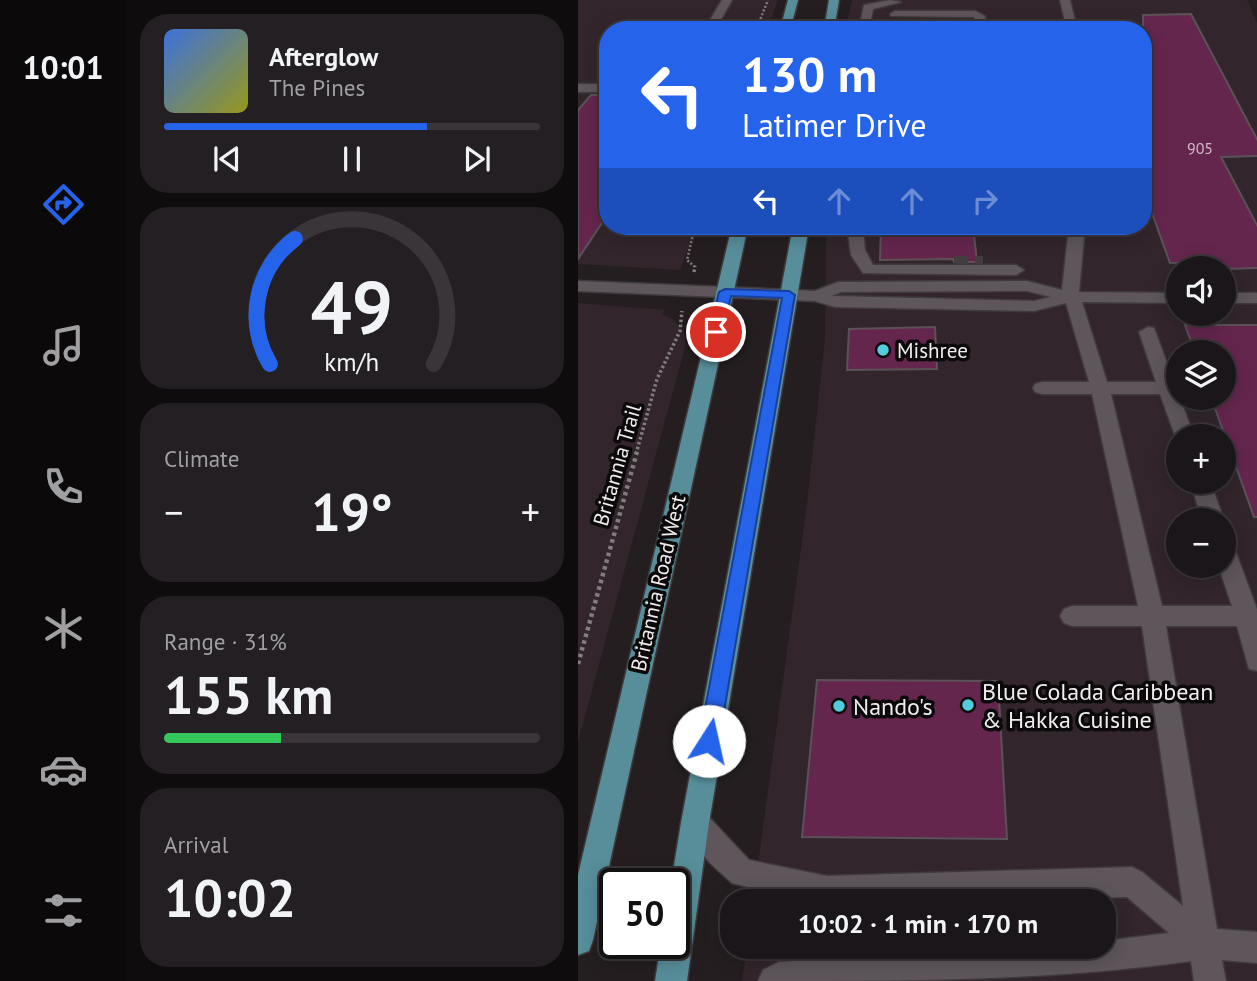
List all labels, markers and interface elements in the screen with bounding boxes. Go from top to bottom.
text: Afterglow [269,40,378,73]
text: 130 m [742,42,877,106]
text: 10:01 [22,46,104,88]
icon: left [627,49,718,140]
text: The Pines [269,73,365,102]
text: Latimer Drive [742,104,927,146]
house number: 905 [1187,138,1213,158]
icon: previous [208,140,246,178]
icon: pause [333,140,371,178]
icon: next [458,140,496,178]
icon: directions [39,180,88,229]
icon: left [747,182,785,220]
icon: ahead [820,182,858,220]
icon: ahead [893,182,931,220]
icon: right [966,182,1004,220]
map controls [1166,256,1236,578]
button: sound [1166,256,1236,326]
text: 49 [311,260,393,354]
pin [686,302,746,362]
icon: arrive [697,313,735,351]
icon: music [39,321,88,370]
place label: Mishree [897,337,968,364]
button: layers [1166,340,1236,410]
marker: Mishree [875,342,891,358]
text: km/h [325,346,379,378]
street label: Britannia Trail [587,401,647,529]
button: + [1166,424,1236,494]
text: Climate [164,444,239,473]
icon: phone [39,462,88,511]
text: 19° [311,478,393,545]
text: − [164,487,183,536]
text: + [521,487,540,536]
street label: Britannia Road West [625,492,691,674]
button: − [1166,508,1236,578]
icon: climate [39,604,88,653]
text: Range · 31% [164,627,287,656]
text: 155 km [164,661,333,728]
place label: Blue Colada Caribbean & Hakka Cuisine [982,676,1213,735]
place label: Nando's [853,691,933,722]
marker: Blue Colada Caribbean & Hakka Cuisine [960,697,976,713]
marker: Nando's [831,698,847,714]
position arrow [672,704,746,778]
icon: car [39,745,88,794]
text: Arrival [164,830,228,859]
text: 10:02 [164,864,296,931]
speed limit sign: 50 [599,868,690,959]
icon: filters [39,886,88,935]
text: 10:02 · 1 min · 170 m [798,907,1038,940]

